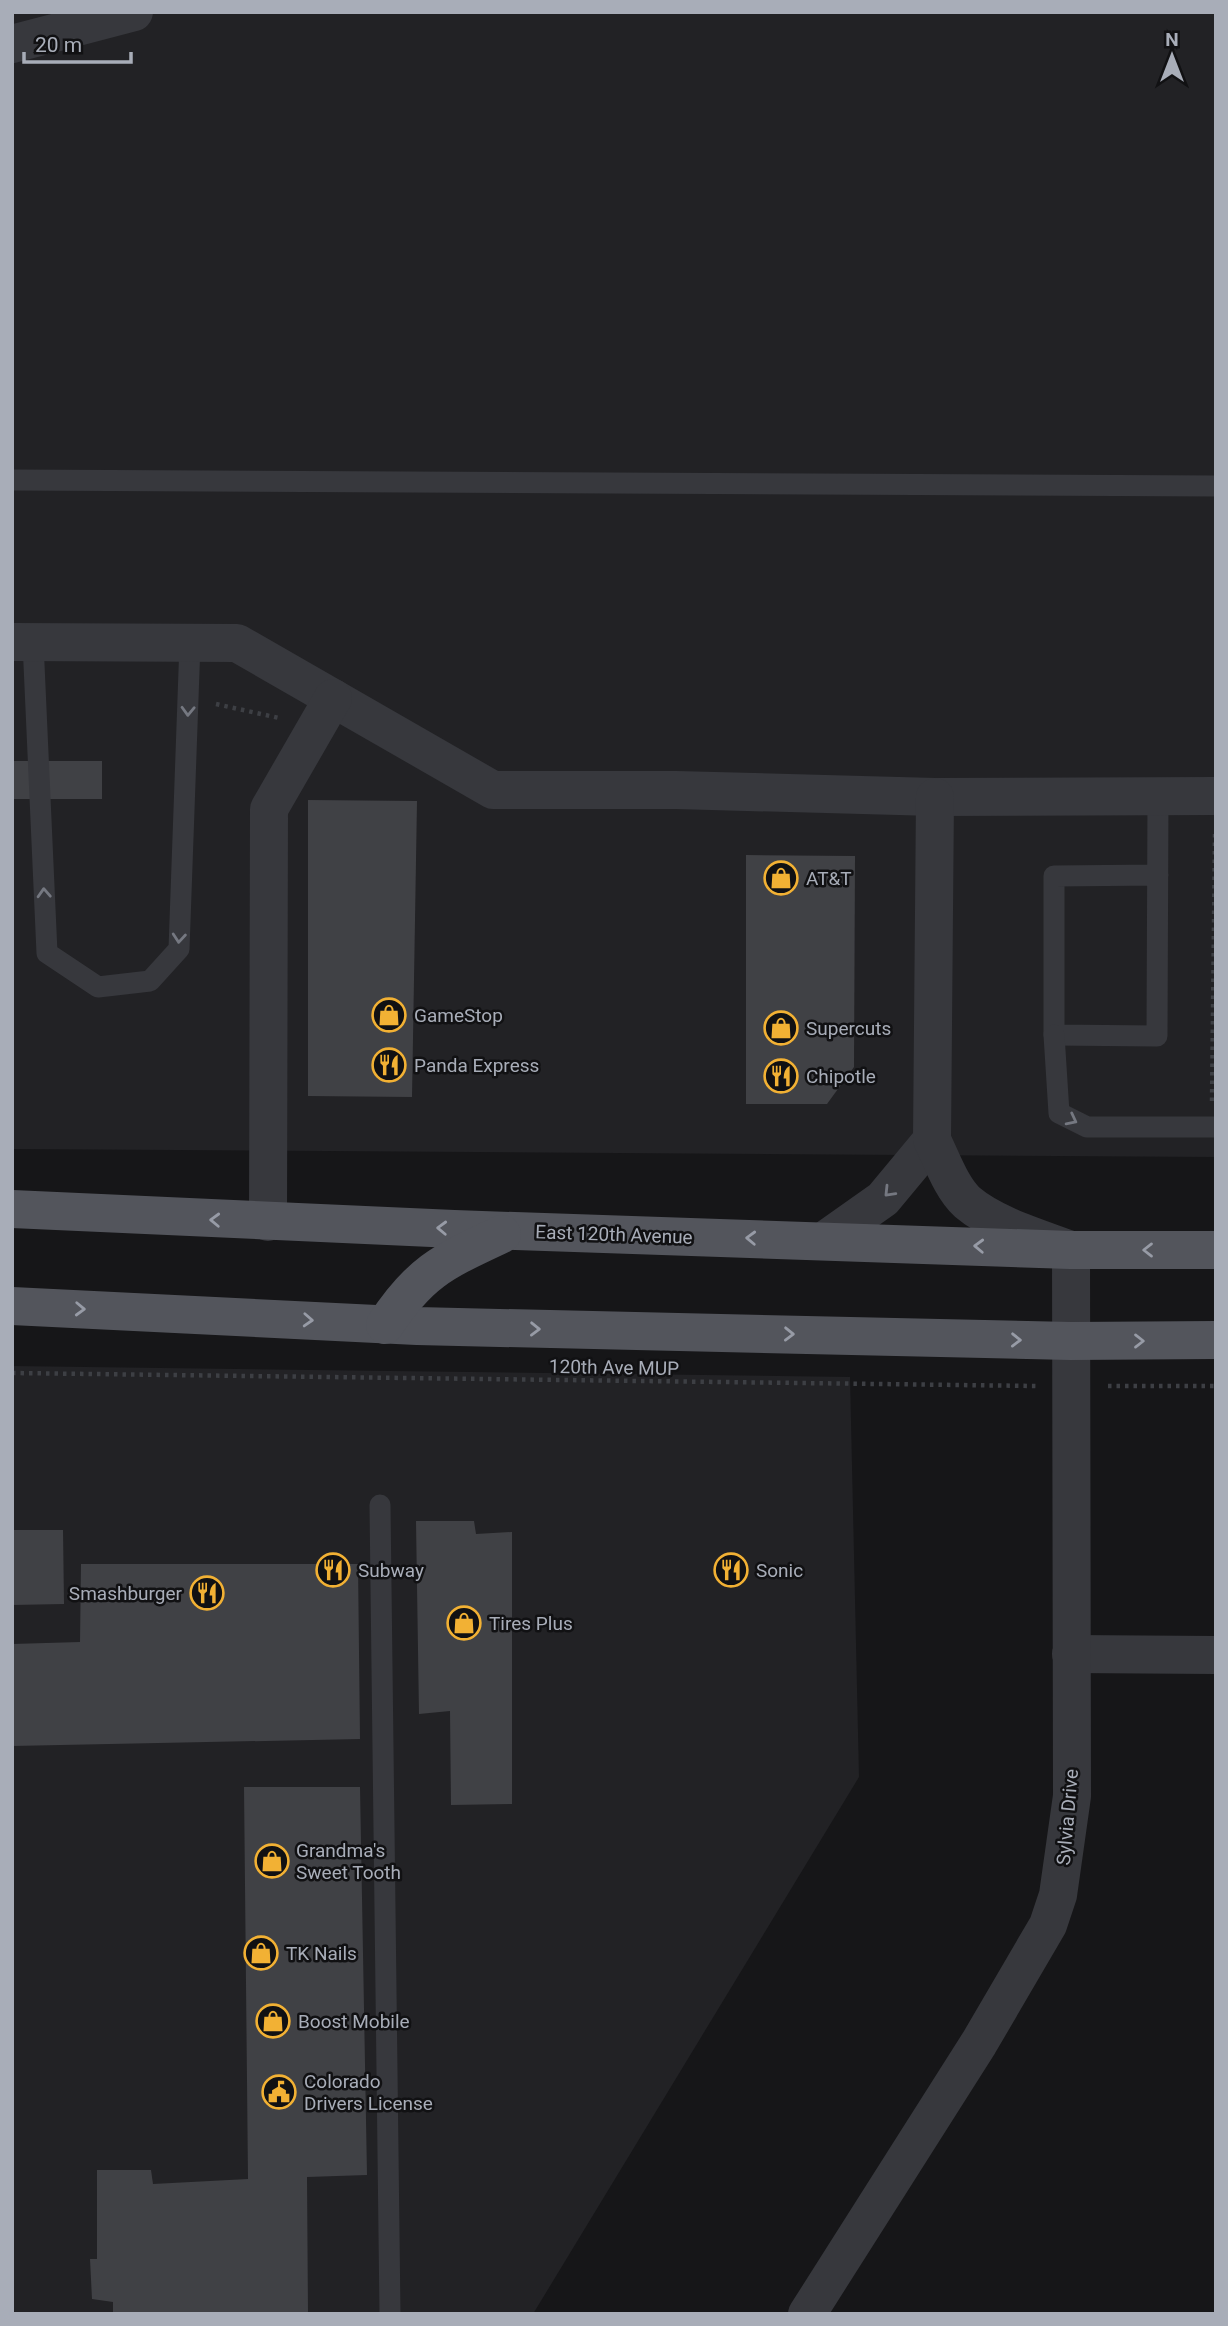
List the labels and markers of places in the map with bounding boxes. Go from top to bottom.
shop icon: AT&T [762,859,800,897]
place label: AT&T [806,867,852,890]
shop icon: GameStop [370,996,408,1034]
place label: GameStop [414,1004,503,1027]
shop icon: Supercuts [762,1009,800,1047]
place label: Supercuts [806,1017,891,1040]
restaurant icon: Panda Express [370,1046,408,1084]
place label: Panda Express [414,1054,539,1077]
restaurant icon: Chipotle [762,1057,800,1095]
place label: Chipotle [806,1065,876,1088]
restaurant icon: Subway [314,1551,352,1589]
restaurant icon: Sonic [712,1551,750,1589]
place label: Subway [358,1559,424,1582]
place label: Sonic [756,1559,803,1582]
restaurant icon: Smashburger [188,1574,226,1612]
place label: Smashburger [69,1582,183,1605]
shop icon: Tires Plus [445,1604,483,1642]
place label: Tires Plus [489,1612,573,1635]
place label: Grandma's Sweet Tooth [296,1839,401,1884]
shop icon: Grandma's Sweet Tooth [253,1842,291,1880]
shop icon: TK Nails [242,1934,280,1972]
place label: TK Nails [286,1942,357,1965]
shop icon: Boost Mobile [254,2002,292,2040]
place label: Boost Mobile [298,2010,410,2033]
place label: Colorado Drivers License [304,2070,433,2115]
public building icon: Colorado Drivers License [260,2073,298,2111]

